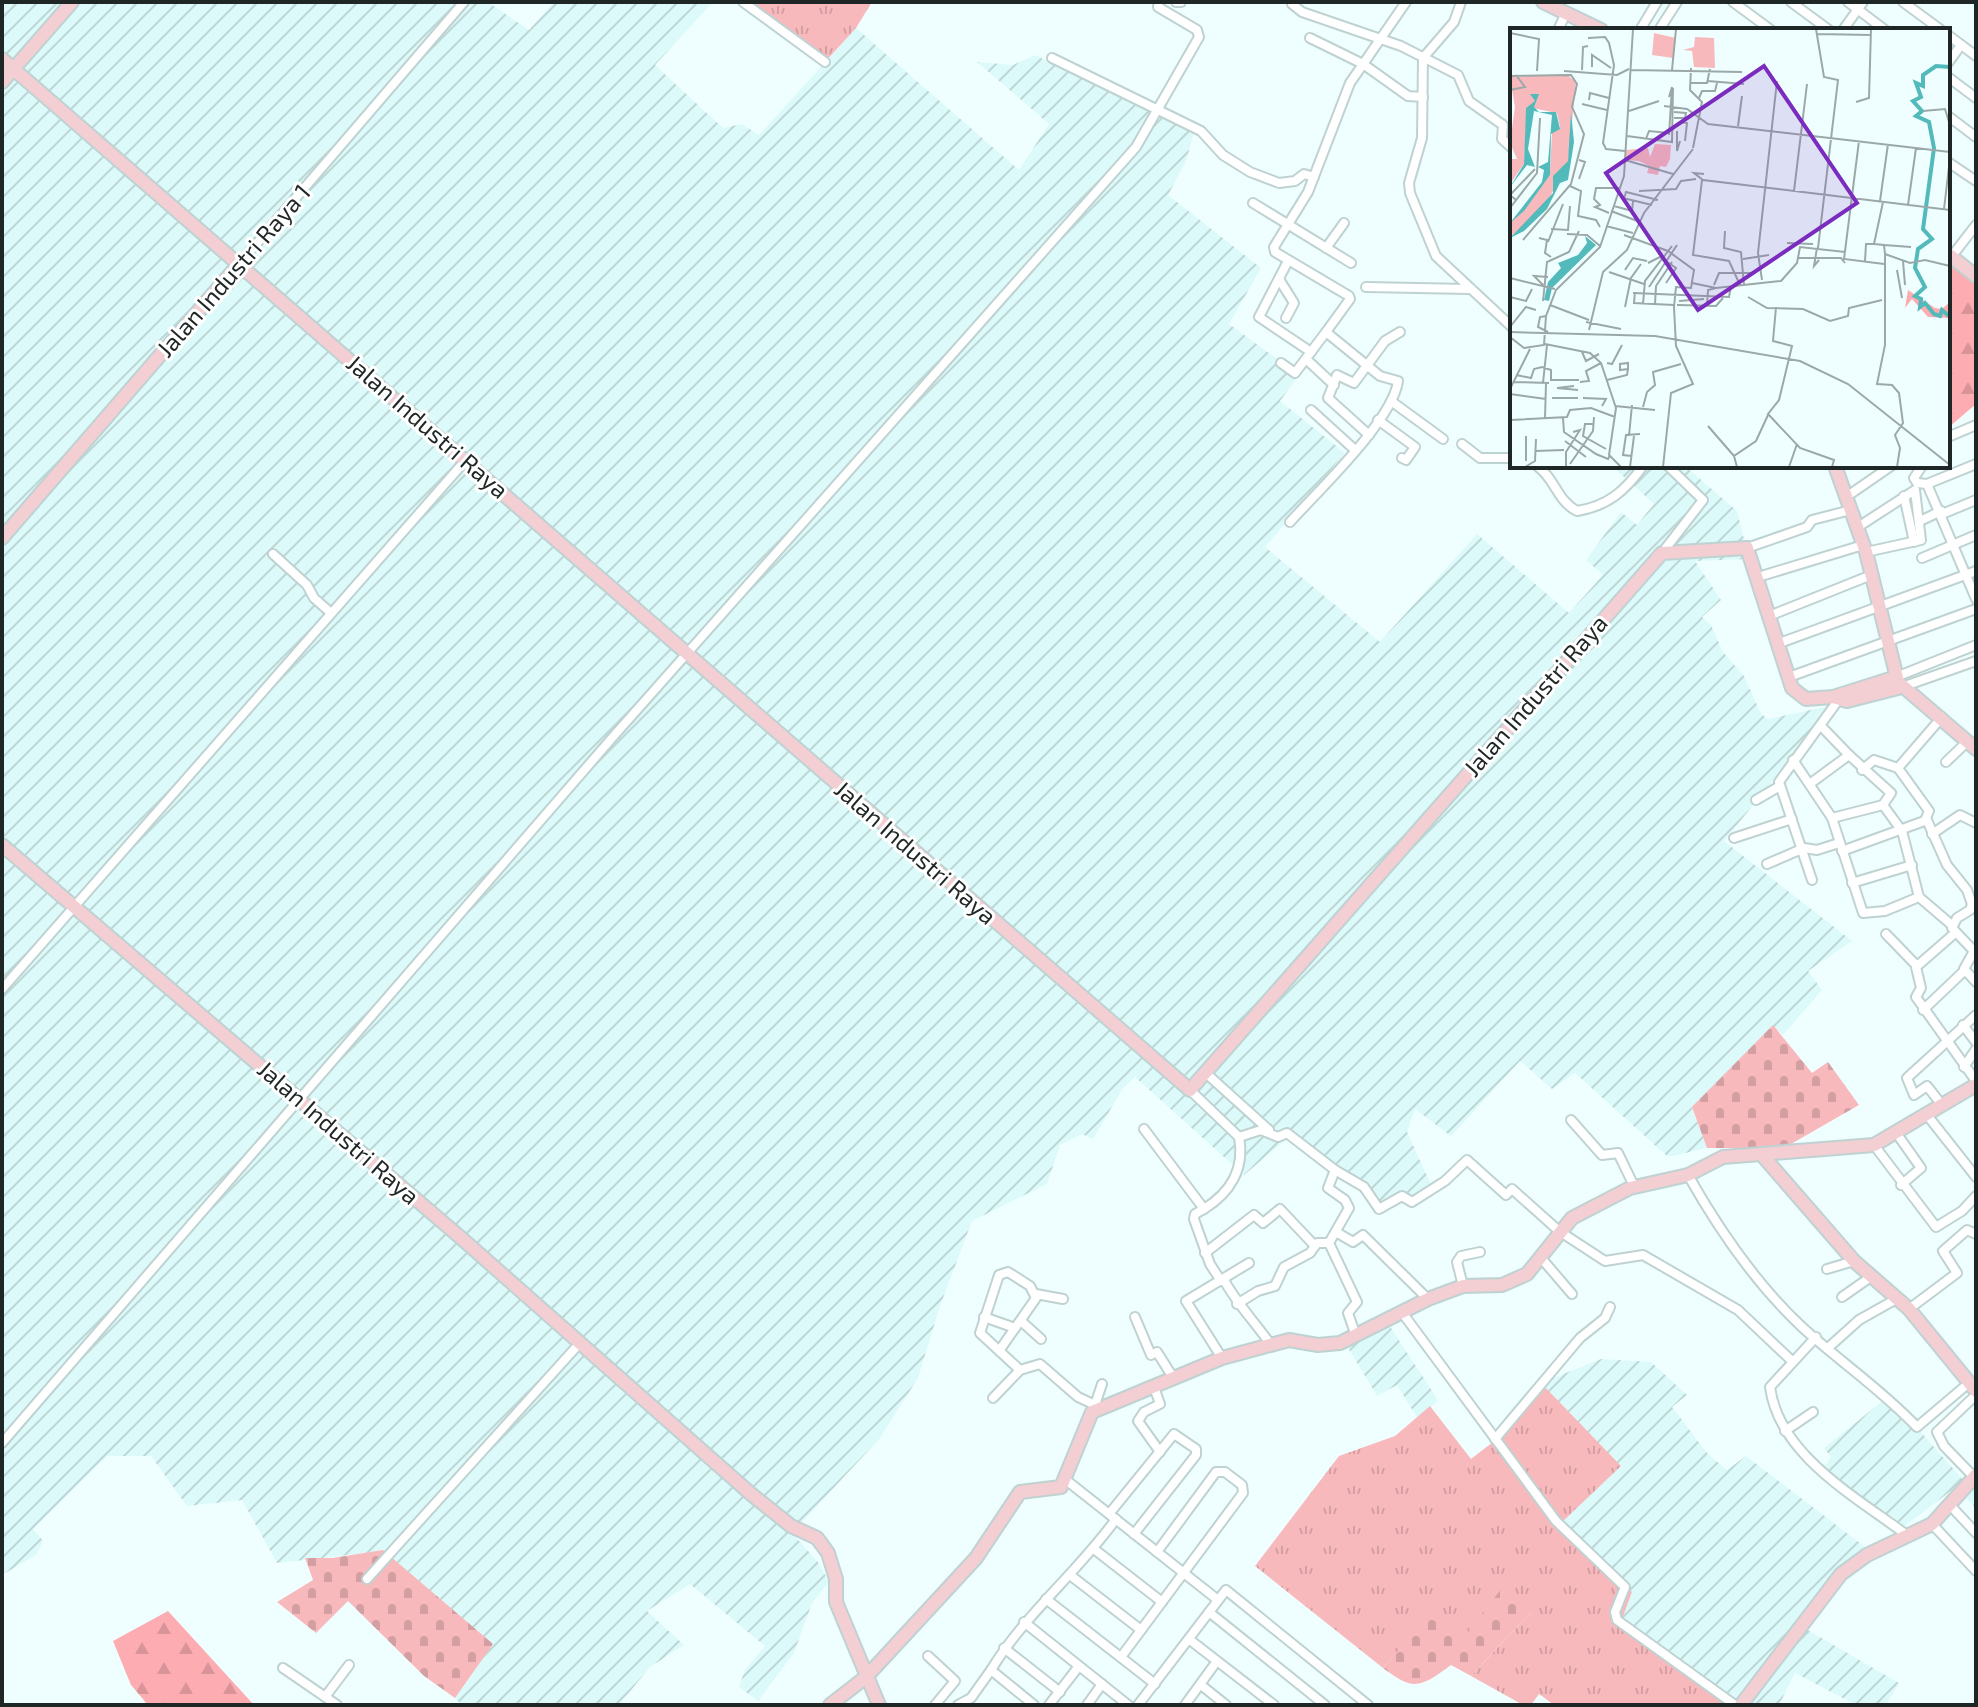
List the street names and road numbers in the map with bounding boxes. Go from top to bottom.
street label: Jalan Industri Raya 1 [150,178,316,362]
street label: Jalan Industri Raya [341,348,515,504]
street label: Jalan Industri Raya [1457,608,1613,782]
street label: Jalan Industri Raya [829,774,1003,930]
street label: Jalan Industri Raya [252,1054,426,1210]

